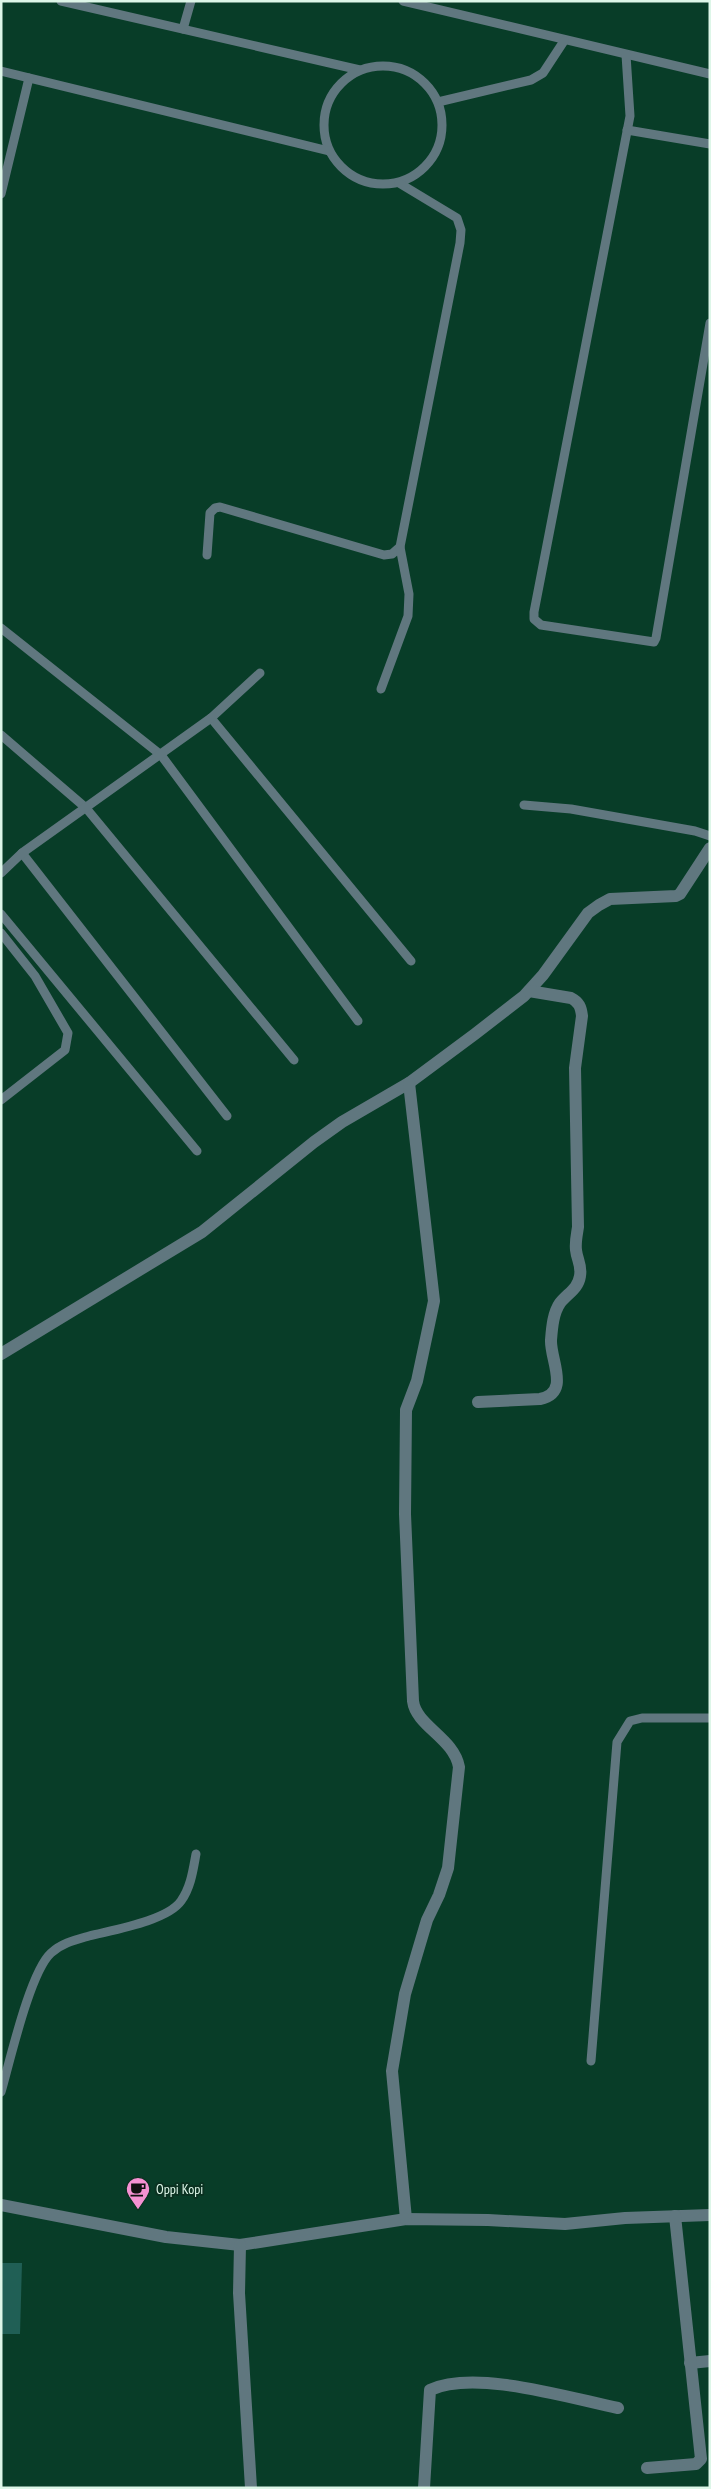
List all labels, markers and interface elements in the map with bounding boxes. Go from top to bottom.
cafe icon: Oppi Kopi [125,2176,151,2210]
place label: Oppi Kopi [156,2180,203,2198]

